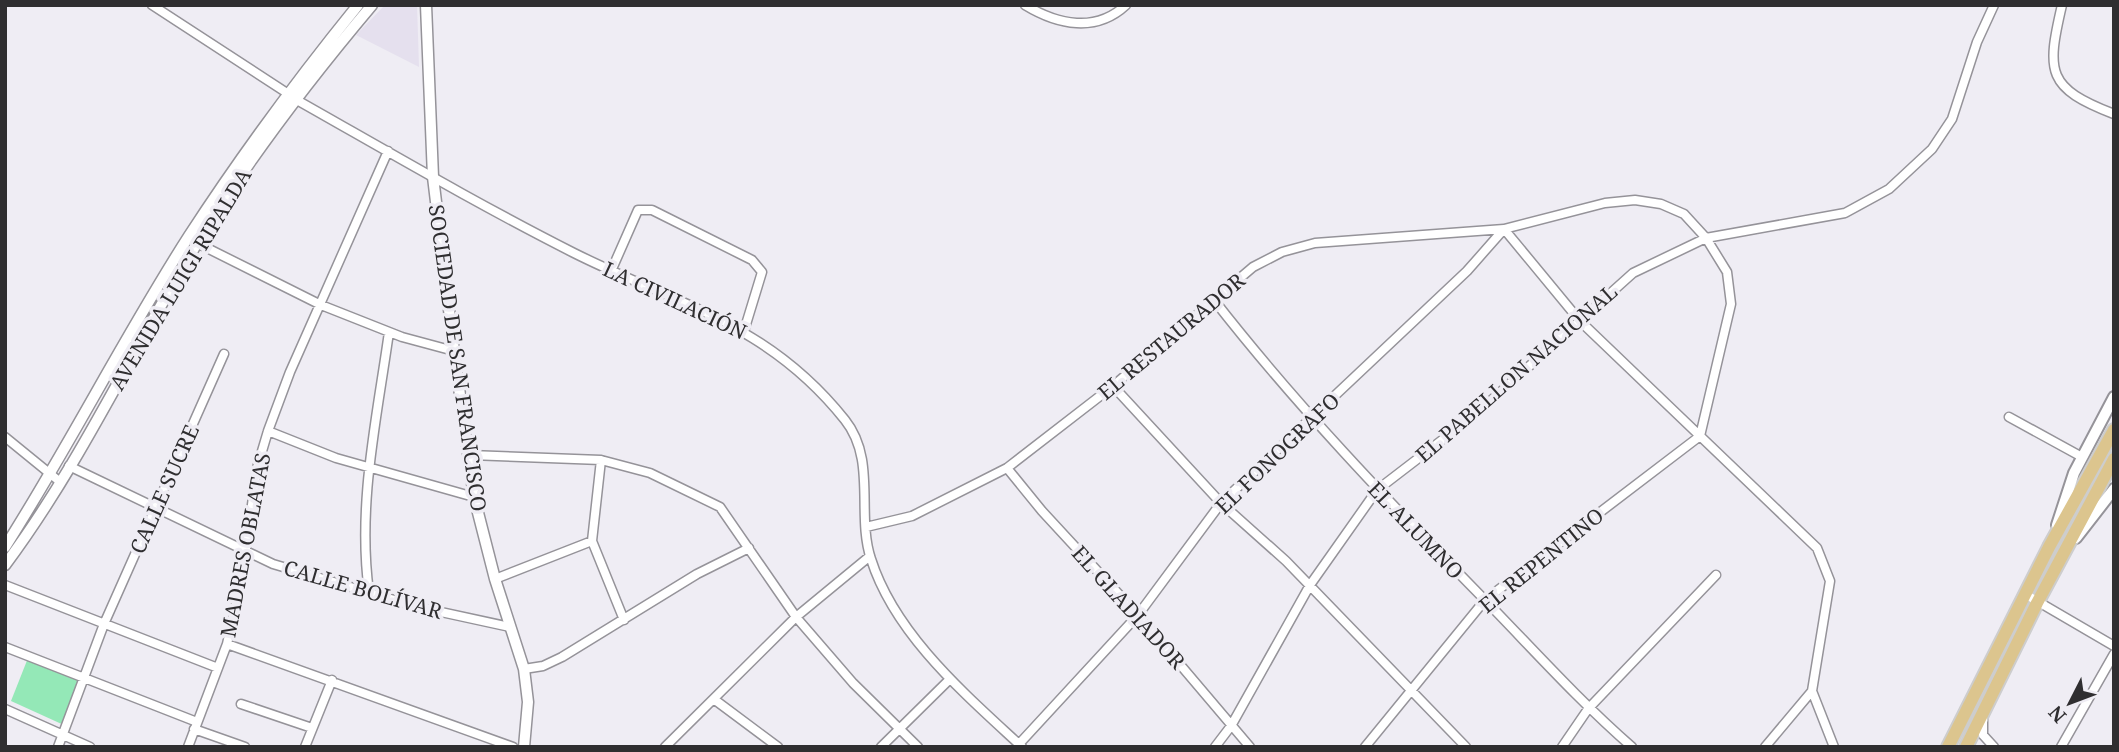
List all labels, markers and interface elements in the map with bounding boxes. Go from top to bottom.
street label: AVENIDA LUIGI RIPALDA [103,163,257,395]
street label: SOCIEDAD DE SAN FRANCISCO [423,203,493,513]
street label: LA CIVILACIÓN [599,254,751,346]
street label: EL RESTAURADOR [1092,266,1251,406]
street label: EL PABELLON NACIONAL [1409,278,1623,468]
street label: EL FONOGRAFO [1209,386,1345,520]
street label: CALLE SUCRE [123,420,205,558]
street label: MADRES OBLATAS [213,450,277,640]
street label: EL ALUMNO [1362,475,1470,585]
street label: EL REPENTINO [1473,501,1609,619]
street label: EL GLADIADOR [1066,539,1192,675]
street label: CALLE BOLÍVAR [281,553,446,625]
north arrow [2035,668,2105,738]
text: N [2043,700,2072,729]

